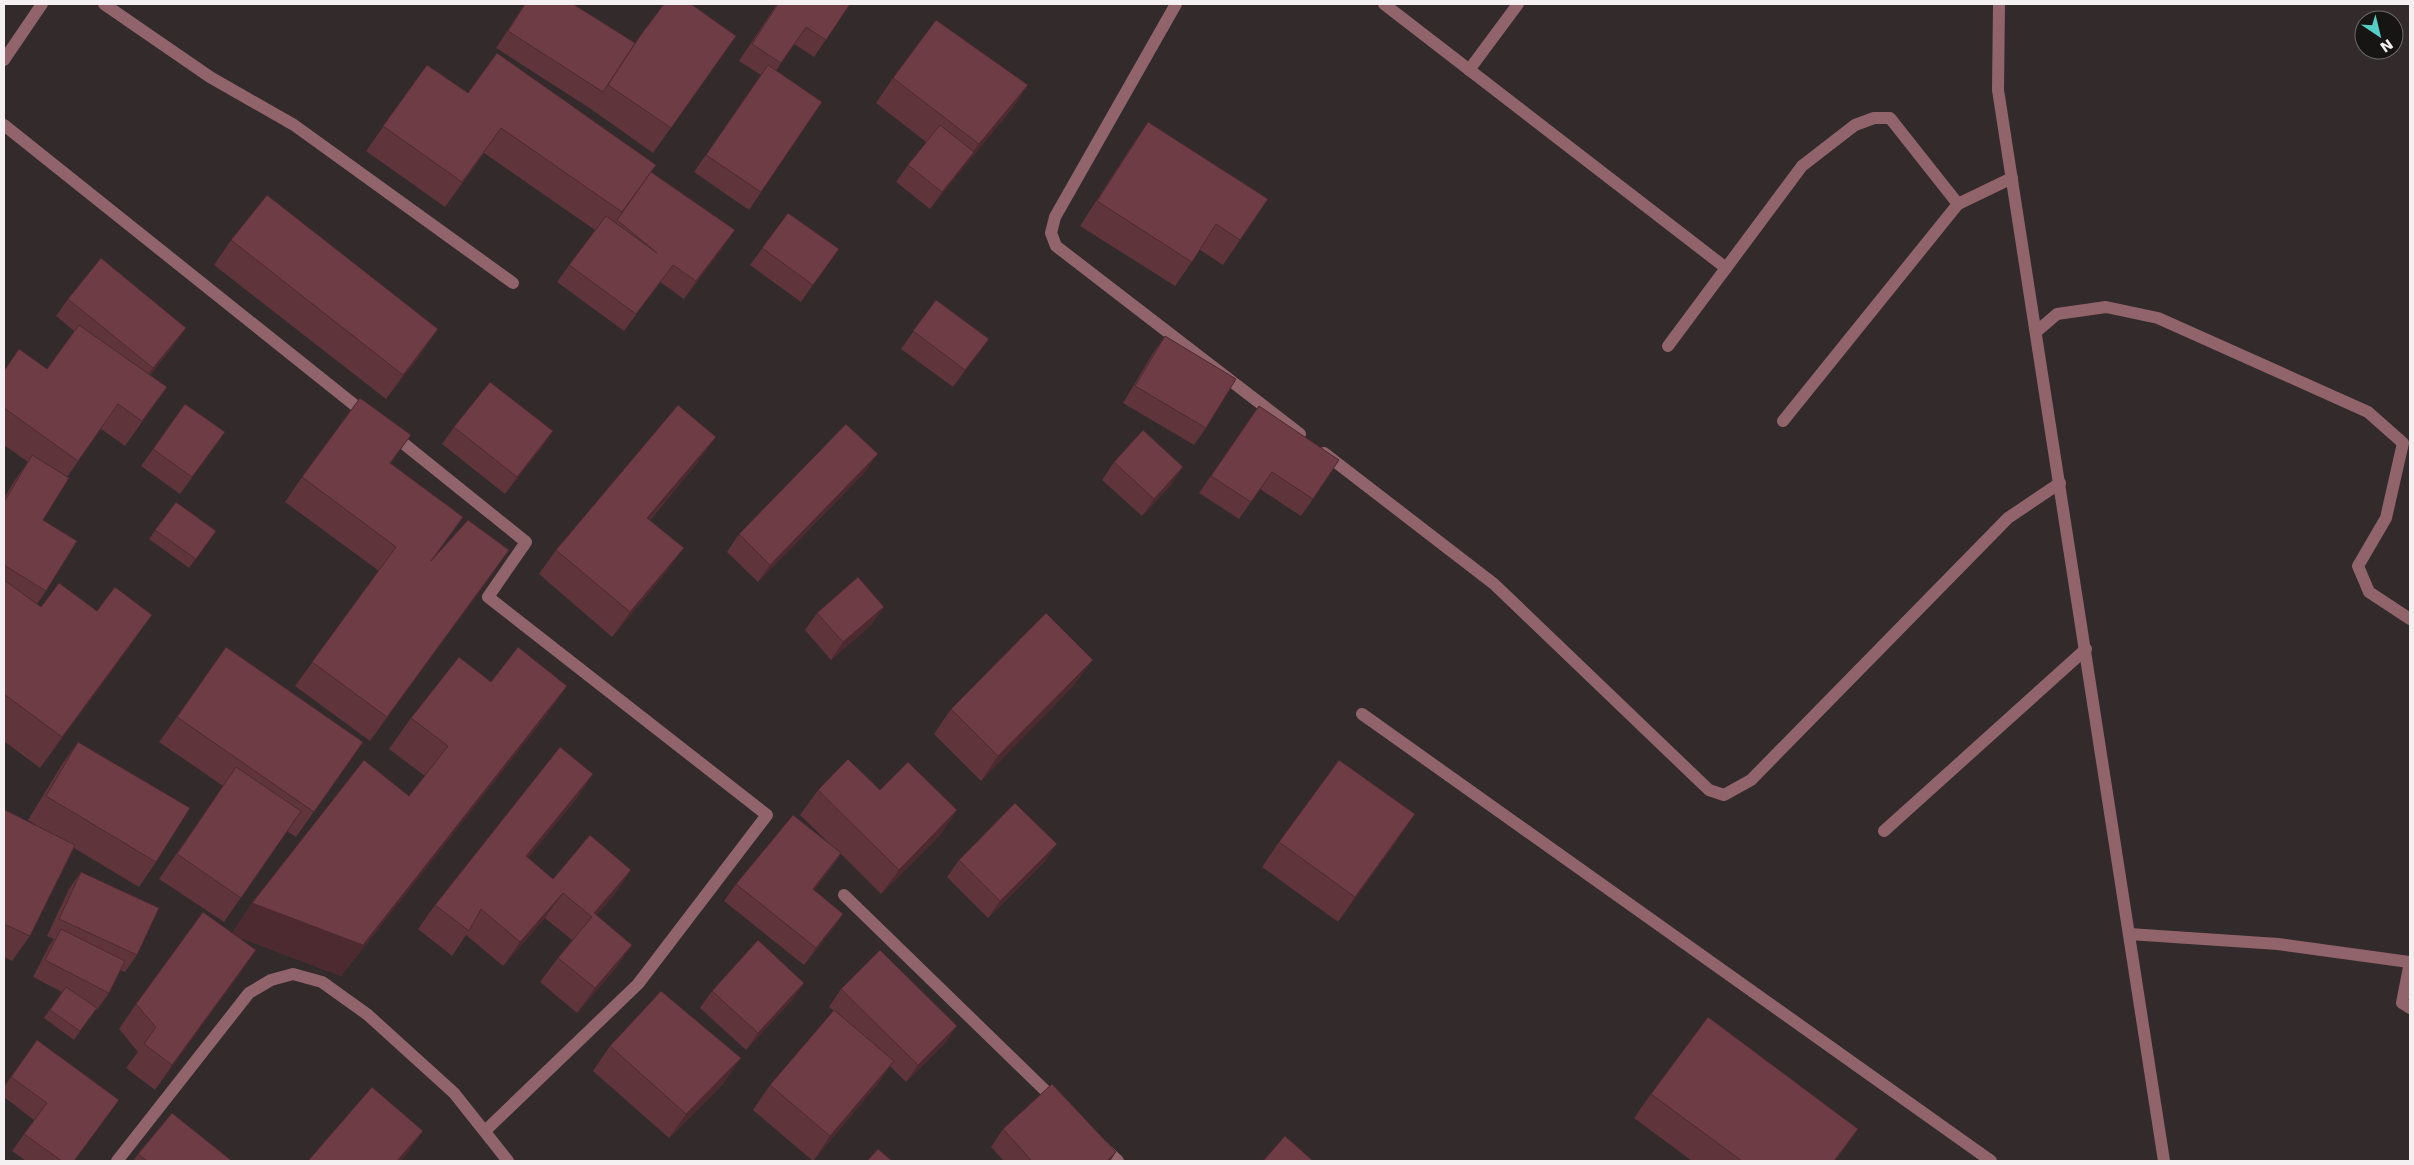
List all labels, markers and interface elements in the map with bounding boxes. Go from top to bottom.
north arrow [2354,10,2404,60]
text: N [2377,36,2396,56]

